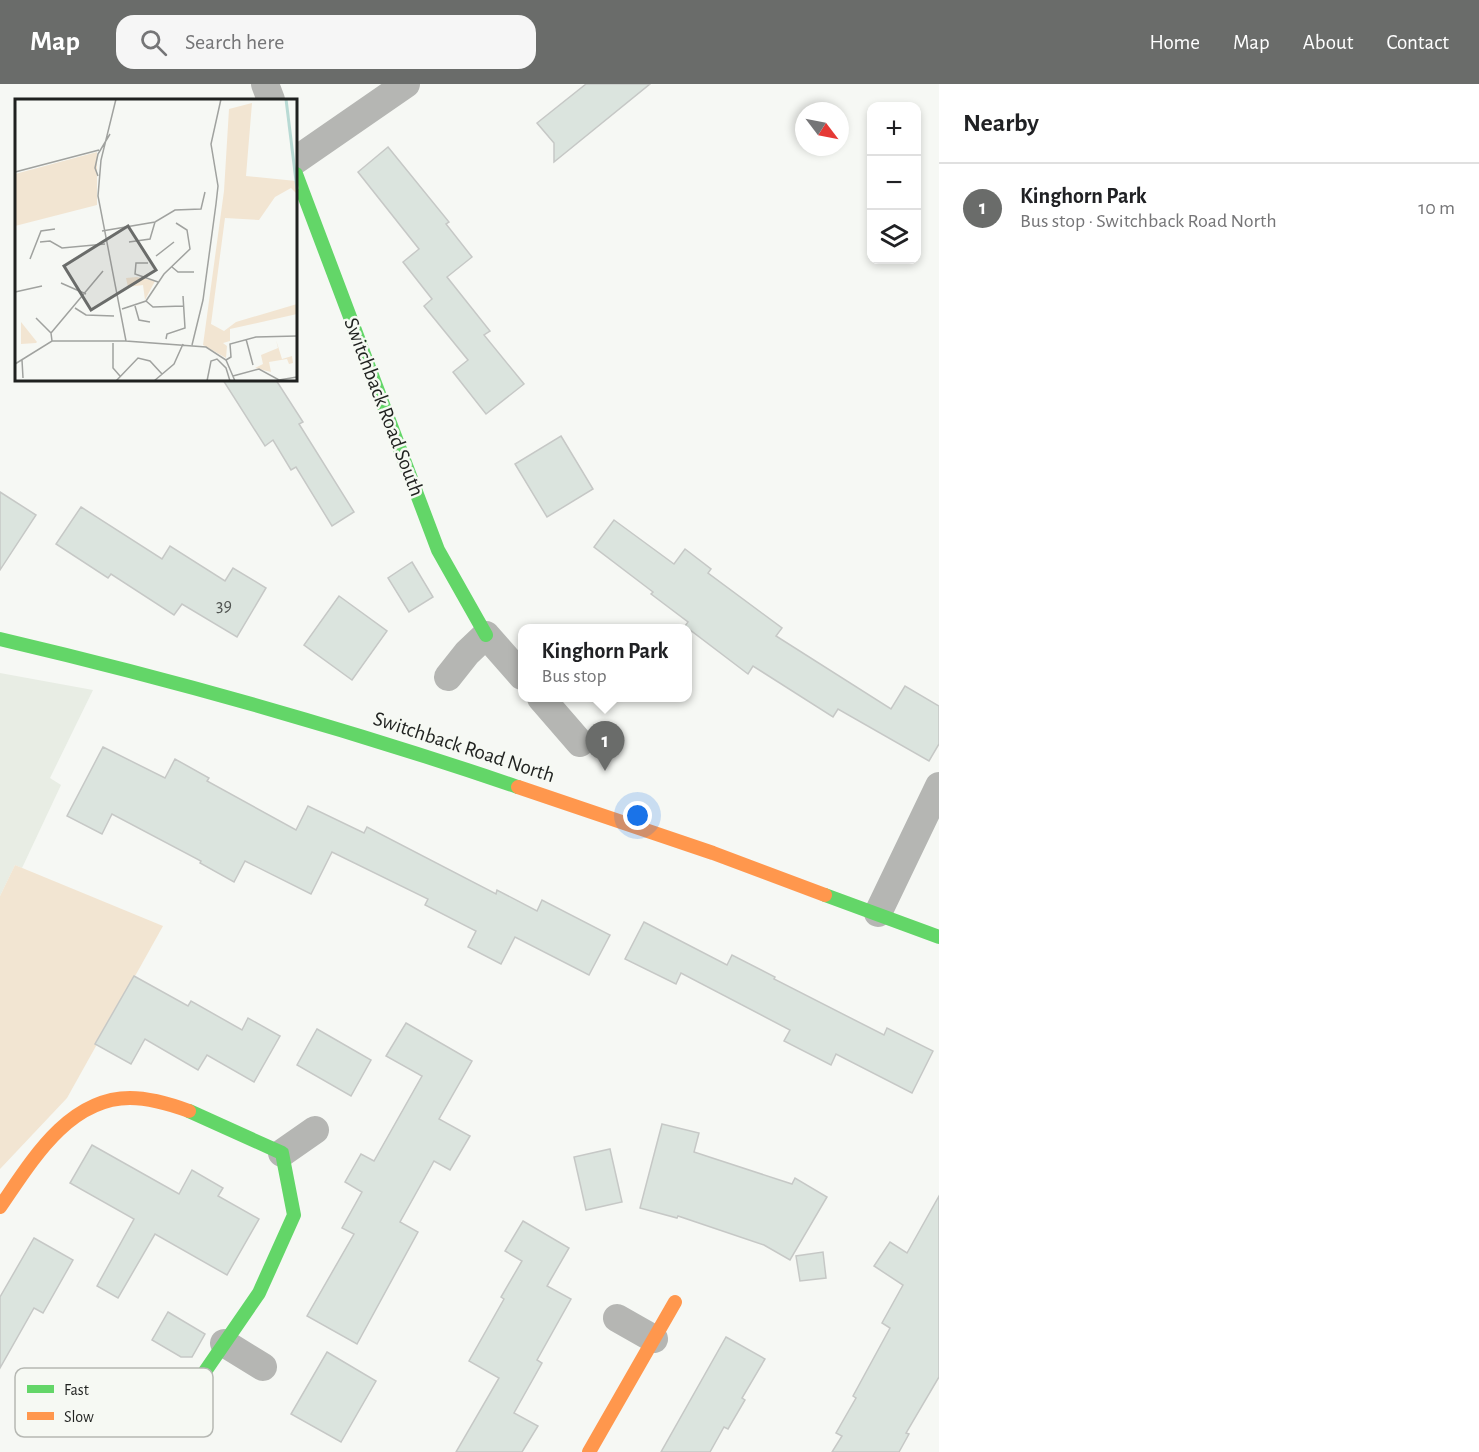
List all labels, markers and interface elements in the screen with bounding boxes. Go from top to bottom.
search box [116,15,536,69]
icon: search [137,26,170,59]
text: Map [30,28,80,56]
text: Search here [185,31,284,53]
text: Home [1149,32,1200,53]
text: Map [1233,32,1270,53]
text: About [1303,32,1353,53]
text: Contact [1386,32,1449,53]
inset map [15,99,297,381]
north arrow [795,102,849,156]
map controls [867,102,921,264]
button: + [867,102,921,156]
text: Nearby [963,110,1039,136]
button: − [867,156,921,210]
text: Kinghorn Park [1020,185,1147,207]
text: 1 [979,198,986,218]
text: 10 m [1418,198,1455,218]
button: layers [867,210,921,264]
text: Bus stop · Switchback Road North [1020,211,1277,231]
street label: Switchback Road South [340,315,428,499]
house number: 39 [216,597,232,615]
popup [518,624,692,702]
text: Kinghorn Park [542,640,668,662]
text: Bus stop [542,666,607,686]
street label: Switchback Road North [371,708,557,786]
pin: 1 [586,722,624,771]
your location [623,801,652,830]
legend [15,1368,213,1437]
text: Fast [64,1382,89,1398]
text: Slow [64,1409,94,1425]

